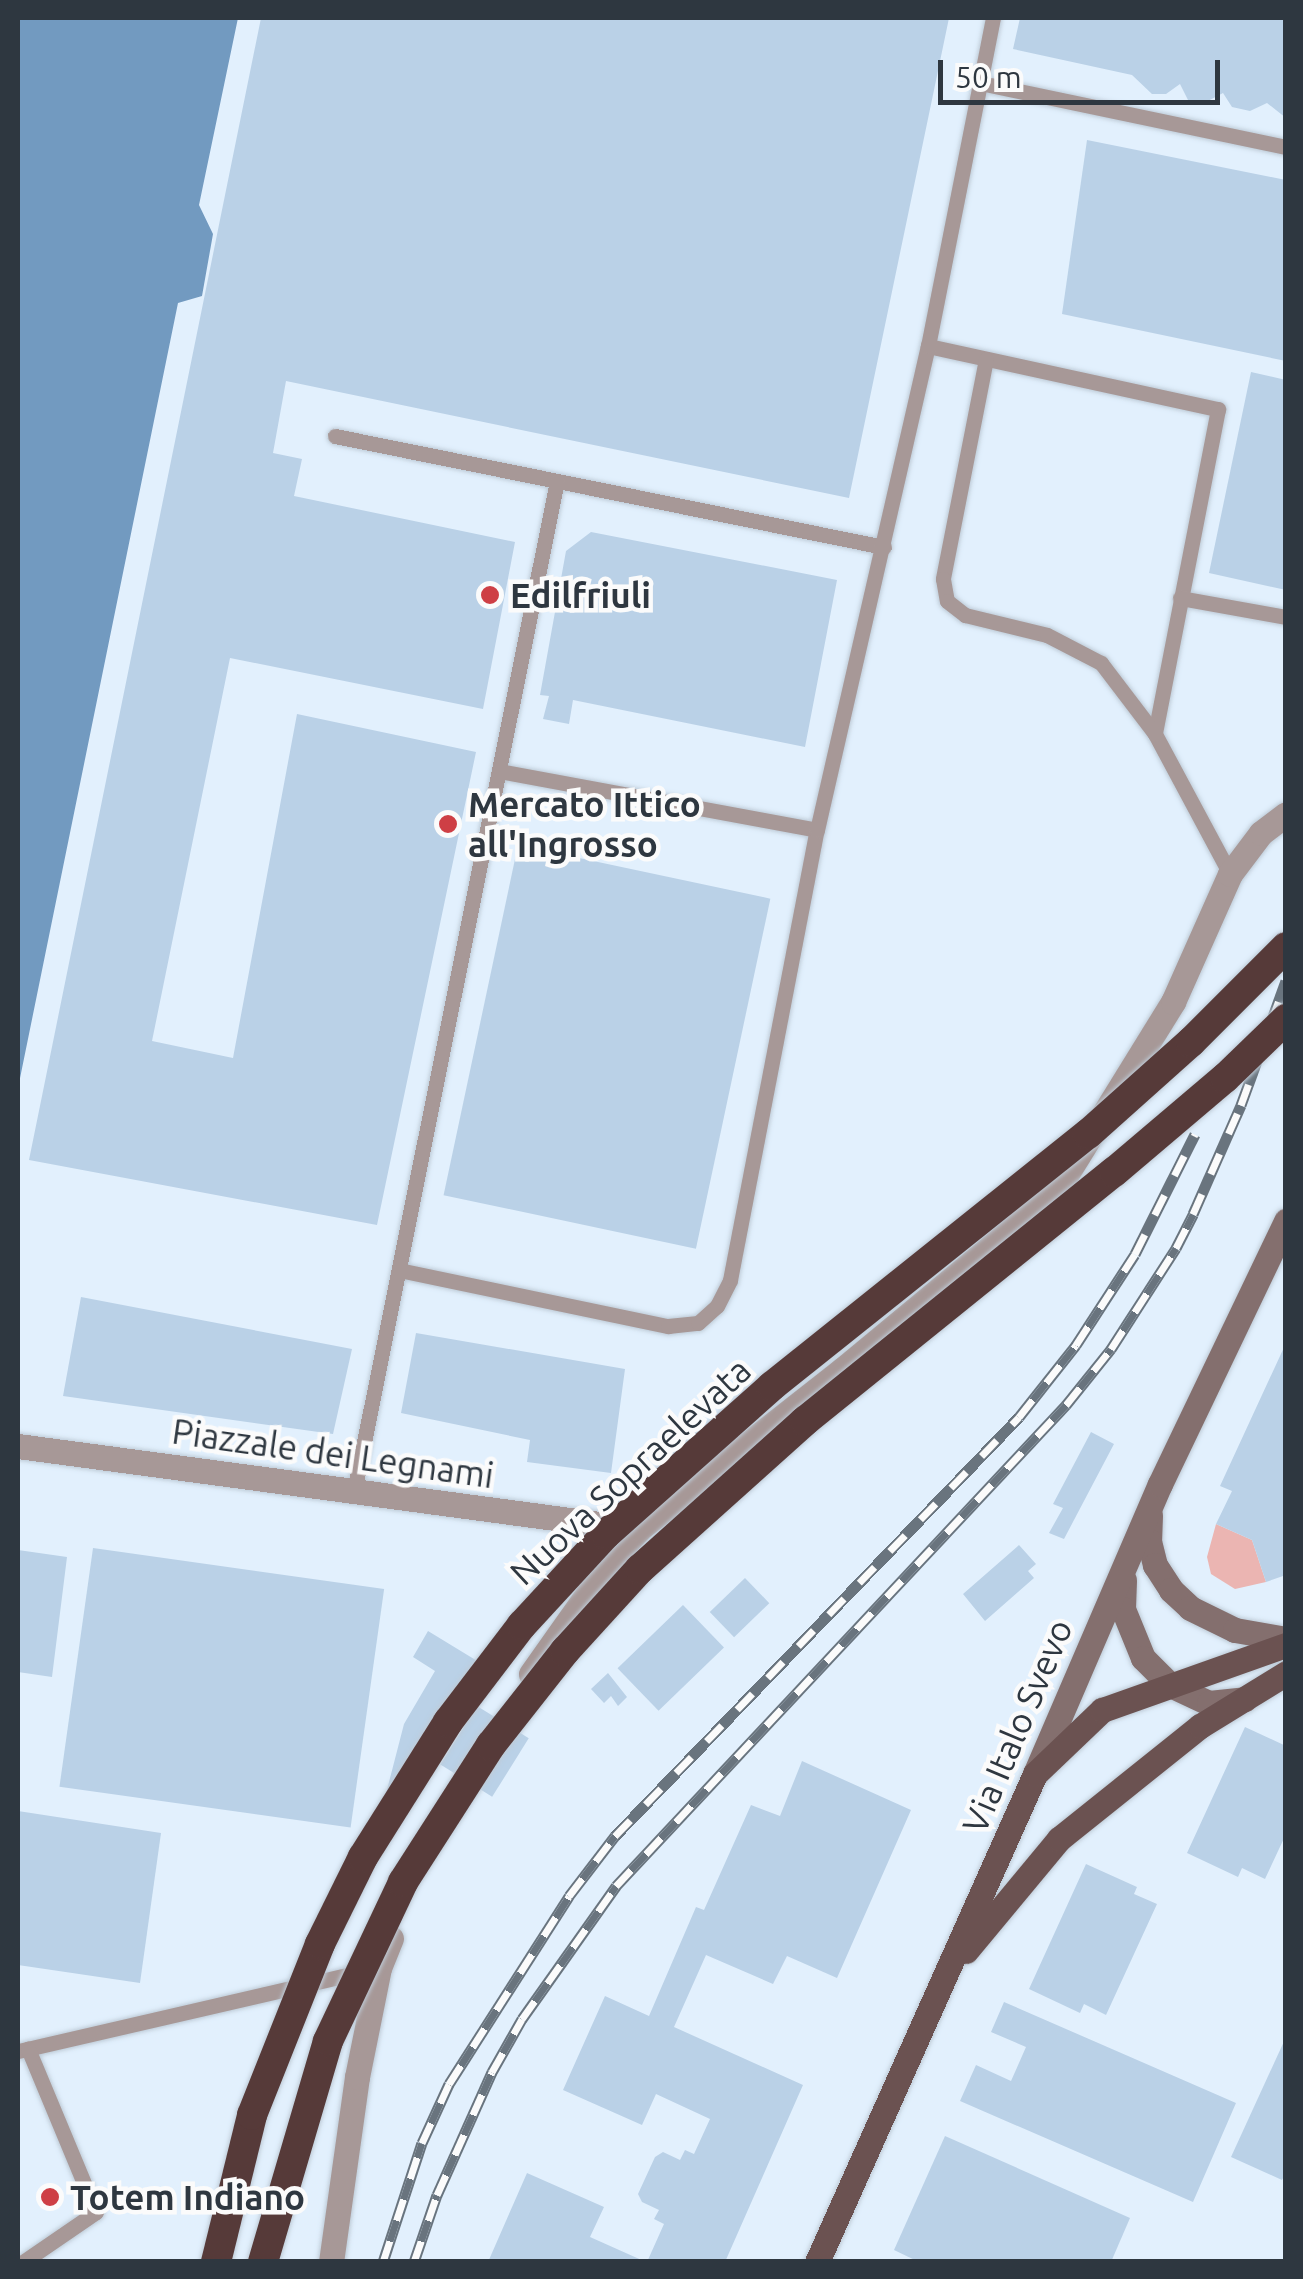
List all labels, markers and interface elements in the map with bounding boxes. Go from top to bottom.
scale bar [943,40,1226,102]
text: 50 m [955,60,1022,94]
place label: Edilfriuli [510,574,651,616]
marker: Edilfriuli [479,584,501,606]
place label: Mercato Ittico all'Ingrosso [468,783,701,865]
marker: Mercato Ittico all'Ingrosso [437,813,459,835]
street label: Nuova Sopraelevata [501,1349,759,1593]
street label: Piazzale dei Legnami [170,1410,496,1496]
street label: Via Italo Svevo [953,1613,1081,1839]
place label: Totem Indiano [70,2176,305,2218]
marker: Totem Indiano [39,2186,61,2208]

